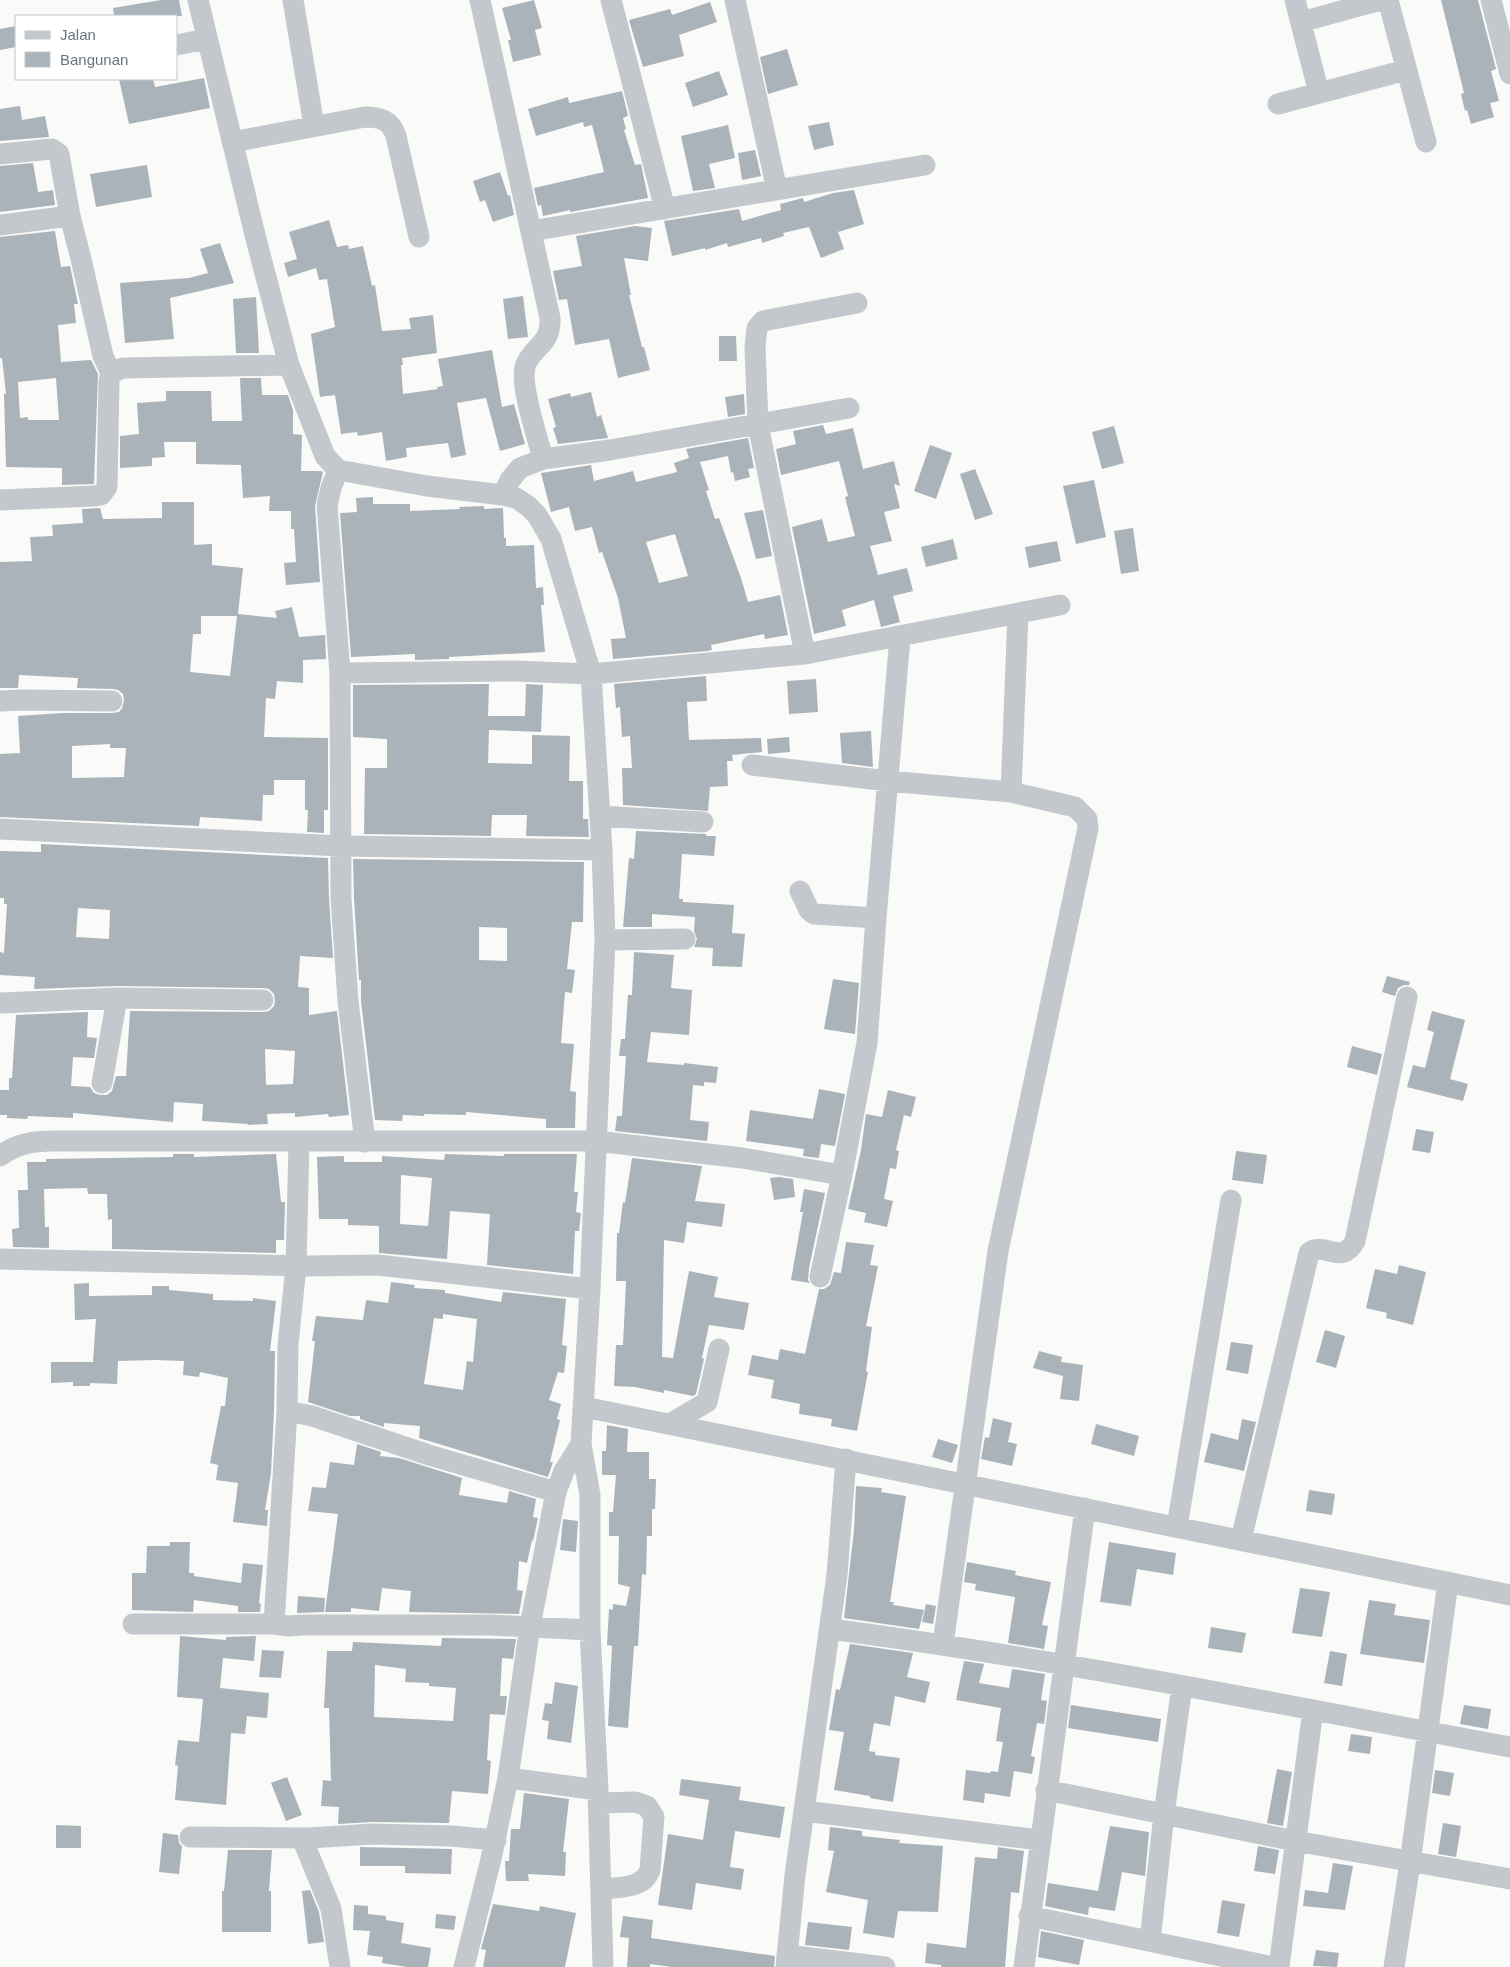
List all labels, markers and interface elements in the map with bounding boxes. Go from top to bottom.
legend [15,15,178,80]
text: Jalan [60,26,96,43]
text: Bangunan [60,51,128,68]

